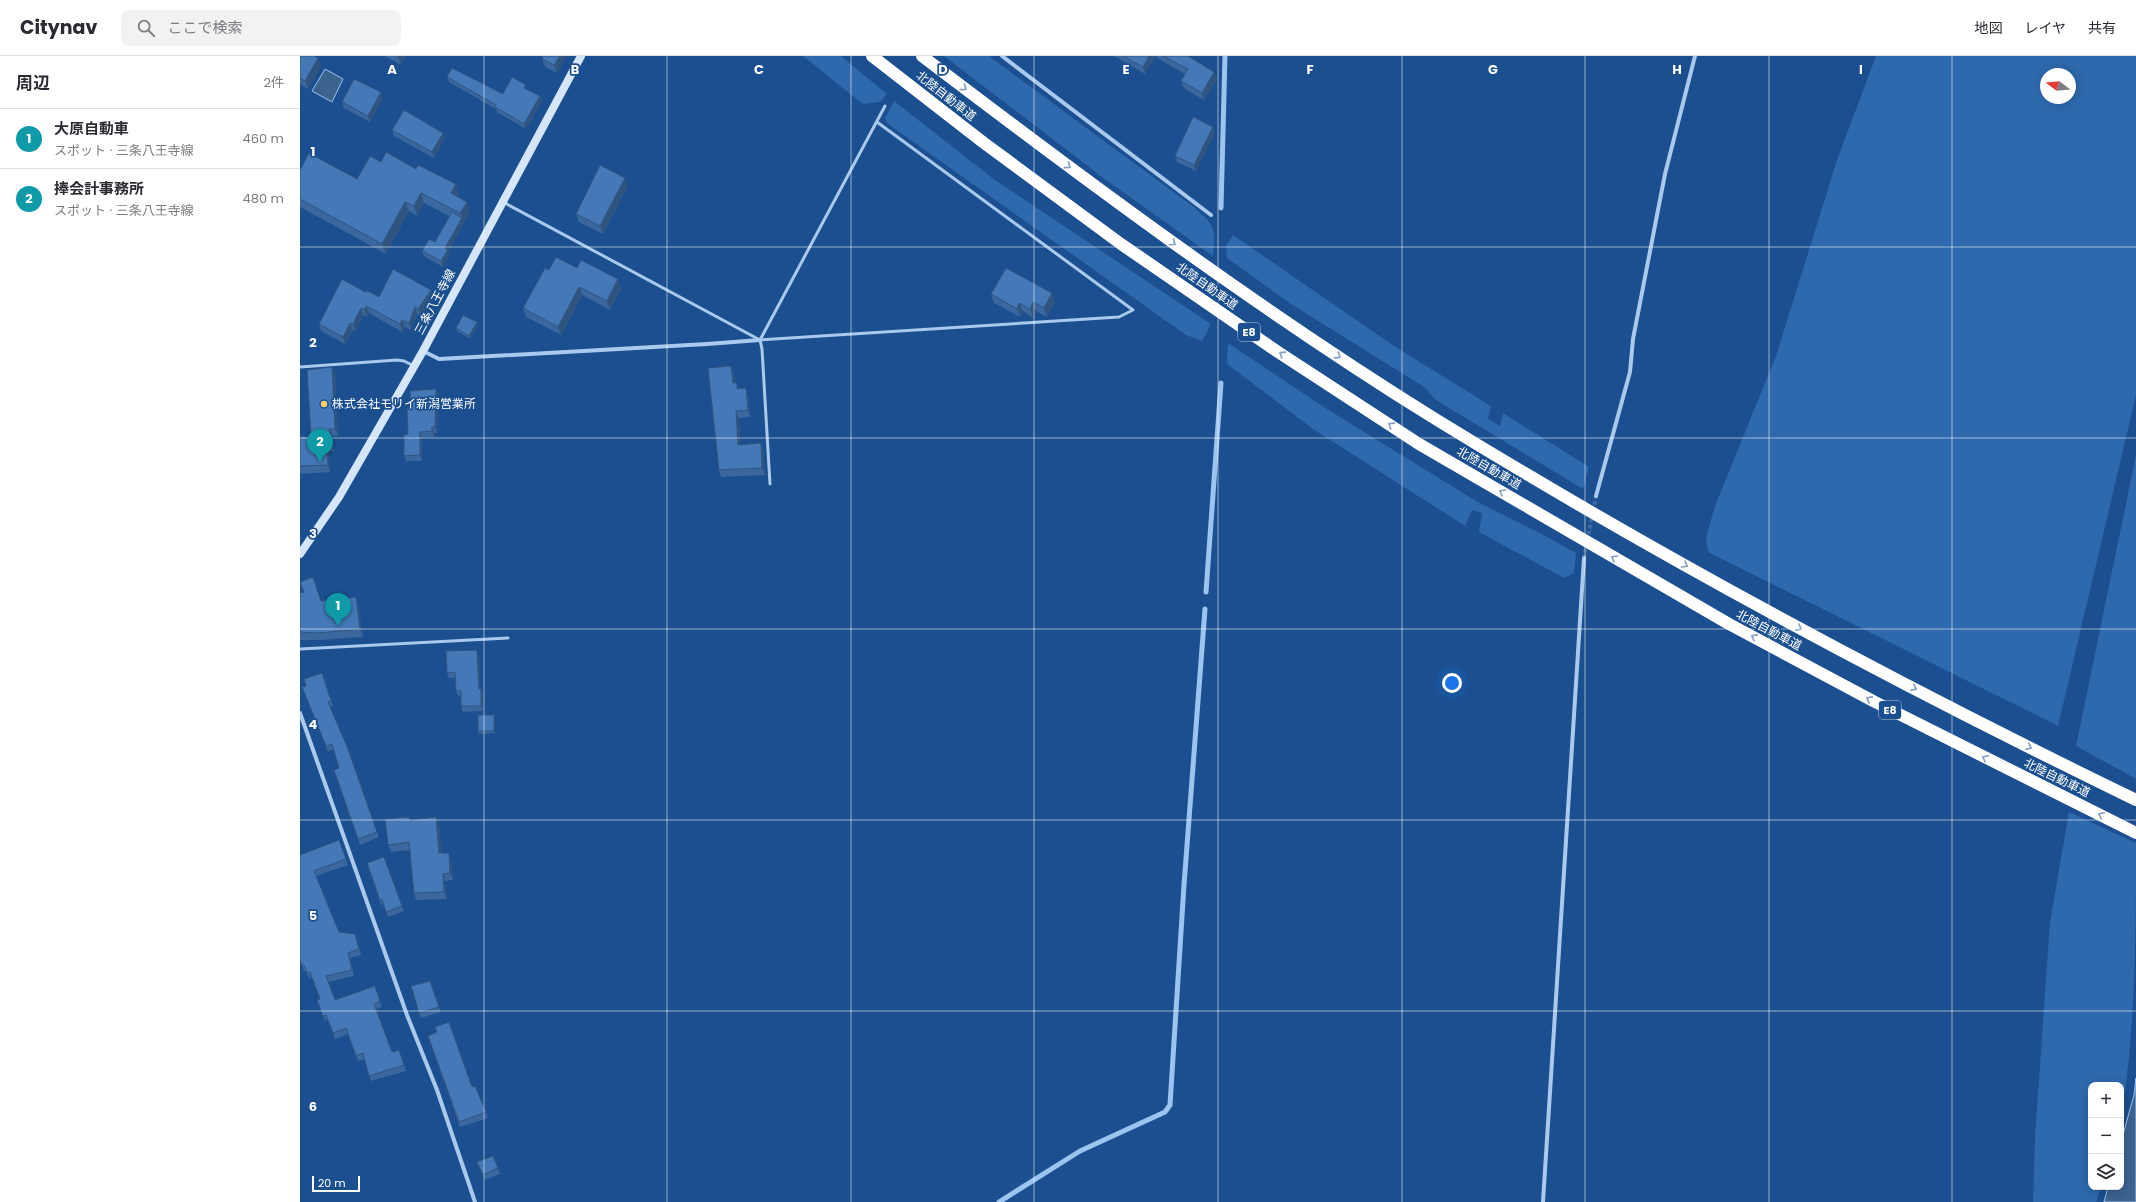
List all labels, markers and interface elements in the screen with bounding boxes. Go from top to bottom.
search box [121,10,401,46]
text: Citynav [20,14,97,41]
icon: search [135,17,157,39]
text: ここで検索 [167,17,242,38]
text: 地図 [1974,18,2002,38]
text: レイヤ [2024,18,2066,38]
text: 共有 [2088,18,2116,38]
text: A [387,60,397,79]
text: B [571,60,580,79]
text: C [754,60,764,79]
text: D [938,60,948,79]
text: E [1122,60,1130,79]
text: F [1306,60,1314,79]
text: G [1488,60,1498,79]
text: H [1672,60,1682,79]
text: I [1859,60,1863,79]
street label: 北陸自動車道 [913,67,980,124]
north arrow [2040,68,2076,104]
text: 周辺 [16,71,50,95]
text: 2件 [264,73,284,92]
one-way arrow [959,83,966,90]
text: 大原自動車 [54,118,129,139]
text: 1 [27,129,31,148]
text: 460 m [243,129,284,148]
text: スポット · 三条八王寺線 [54,141,194,160]
text: 1 [311,142,315,161]
one-way arrow [1063,161,1070,168]
text: 捧会計事務所 [54,178,144,199]
text: 2 [25,189,33,208]
text: 480 m [243,189,284,208]
text: スポット · 三条八王寺線 [54,201,194,220]
one-way arrow [1168,238,1175,245]
street label: 北陸自動車道 [1173,258,1242,313]
street label: 三条八王寺線 [410,266,459,338]
road number: E8 [1238,323,1260,341]
text: 2 [309,333,317,352]
one-way arrow [1334,351,1341,358]
one-way arrow [1279,352,1286,359]
place label: 株式会社モリイ新潟営業所 [332,395,476,412]
marker: 株式会社モリイ新潟営業所 [319,399,329,409]
one-way arrow [1388,423,1395,430]
pin: 2 [307,429,333,462]
street label: 北陸自動車道 [1454,442,1525,493]
one-way arrow [1499,490,1506,497]
text: 3 [309,524,317,543]
one-way arrow [1611,555,1618,562]
one-way arrow [1681,560,1688,567]
pin: 1 [325,593,351,626]
street label: 北陸自動車道 [1733,605,1805,654]
one-way arrow [1794,623,1802,630]
one-way arrow [1751,635,1758,642]
your location [1442,673,1462,693]
one-way arrow [1909,683,1917,691]
one-way arrow [1865,696,1873,704]
road number: E8 [1879,701,1901,719]
text: 4 [309,715,318,734]
one-way arrow [2025,743,2033,750]
street label: 北陸自動車道 [2021,754,2093,801]
one-way arrow [1981,755,1989,762]
one-way arrow [2098,813,2105,820]
text: 5 [309,906,317,925]
map controls [2088,1082,2124,1190]
button: + [2088,1082,2124,1118]
text: 6 [309,1097,317,1116]
button: − [2088,1118,2124,1154]
button: layers [2088,1154,2124,1190]
scale bar [312,1174,360,1193]
text: 20 m [318,1175,346,1191]

